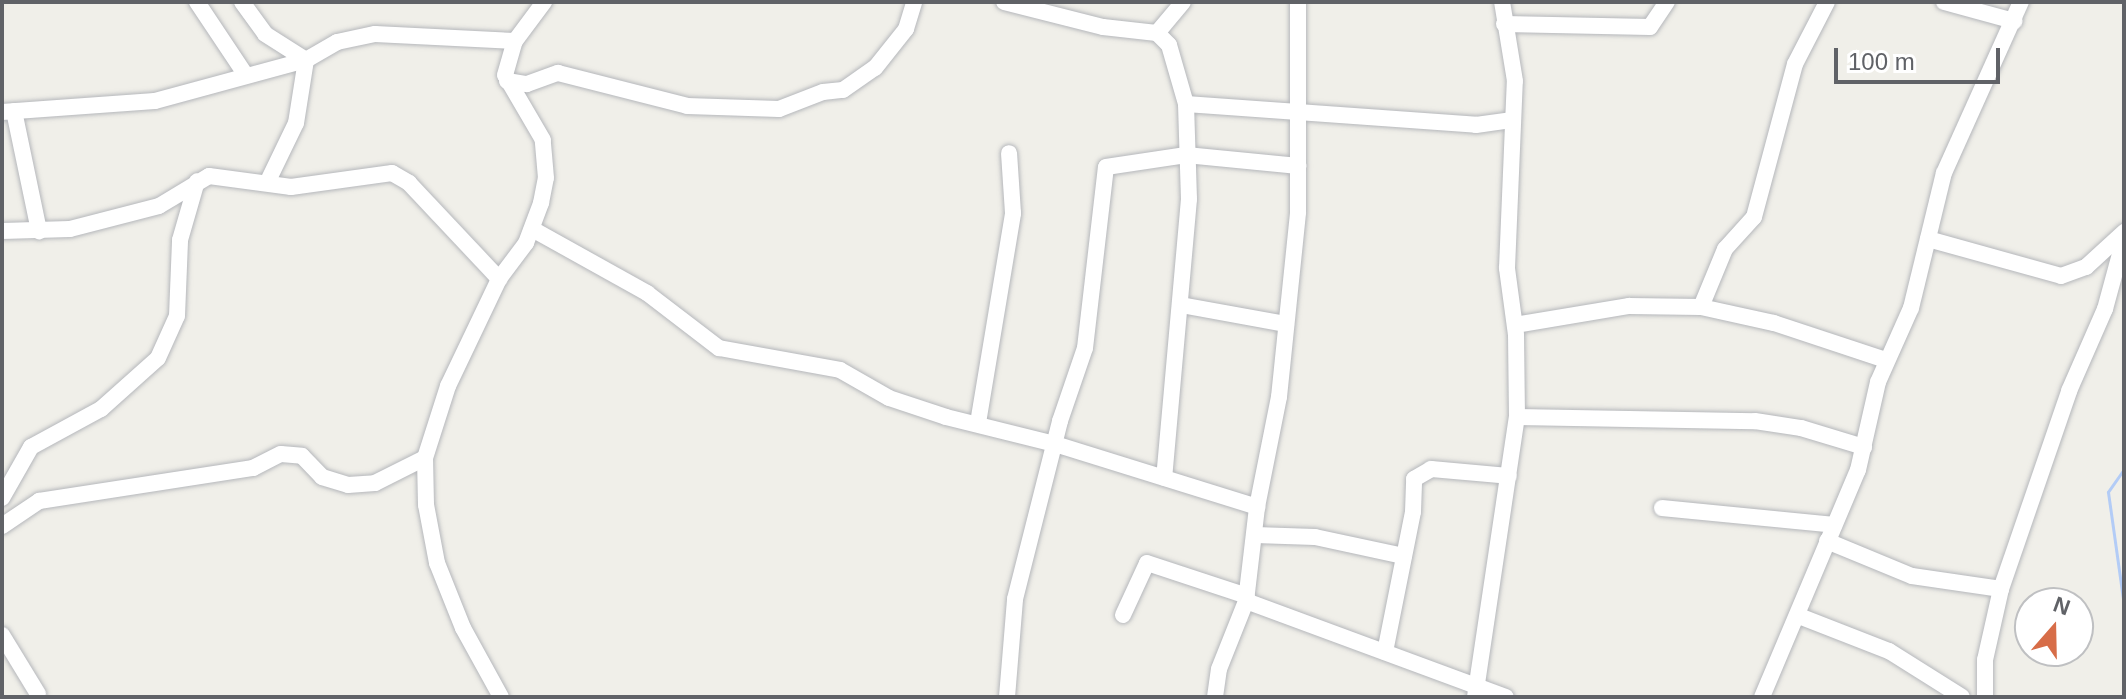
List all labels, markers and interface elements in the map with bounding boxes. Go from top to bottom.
scale bar [1838,32,2004,82]
text: 100 m [1848,48,1915,75]
north arrow [2014,587,2094,667]
text: N [2050,591,2073,620]

